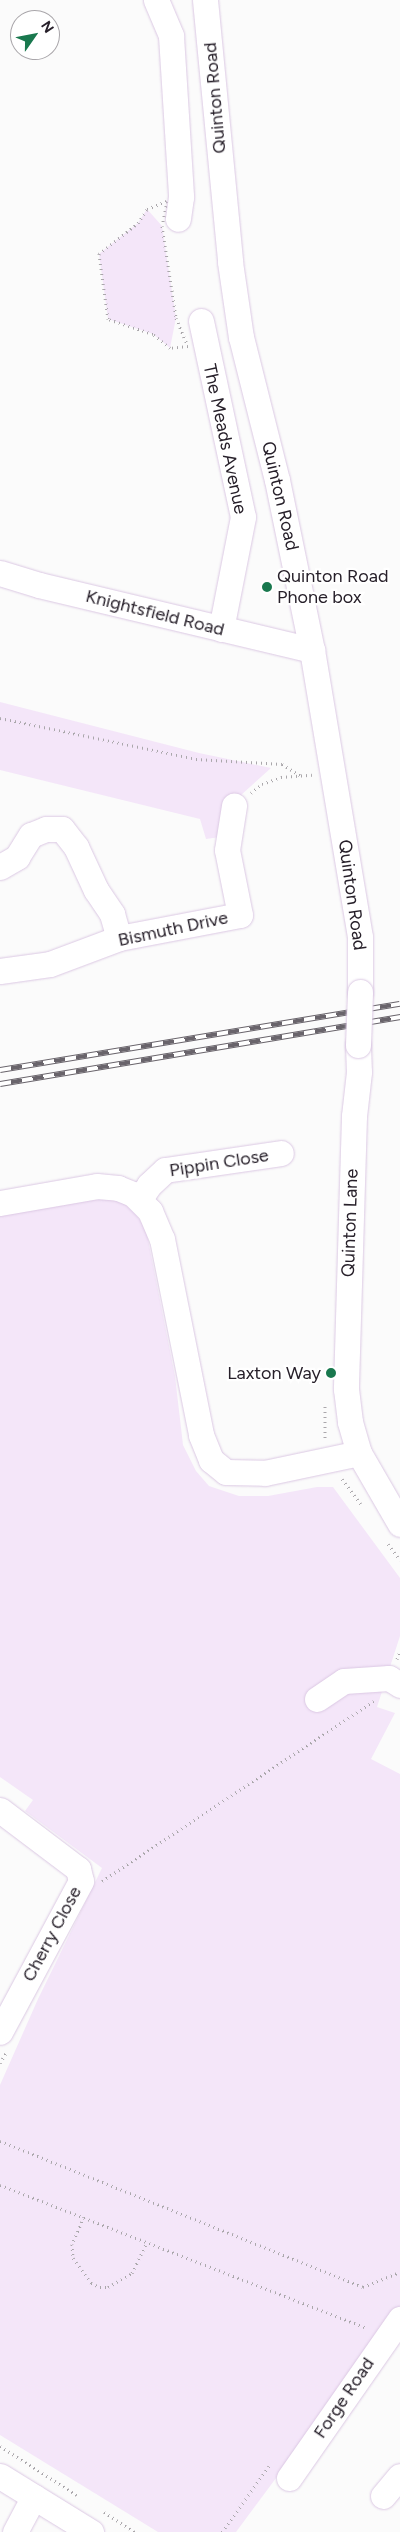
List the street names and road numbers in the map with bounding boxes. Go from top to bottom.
street label: Quinton Road [199,42,231,154]
street label: The Meads Avenue [199,362,251,516]
street label: Quinton Road [257,439,303,553]
street label: Knightsfield Road [83,585,227,641]
street label: Quinton Road [334,838,370,952]
street label: Bismuth Drive [116,907,230,951]
street label: Pippin Close [168,1145,270,1181]
street label: Quinton Lane [337,1168,363,1278]
street label: Cherry Close [18,1883,86,1985]
street label: Forge Road [309,2354,379,2442]

